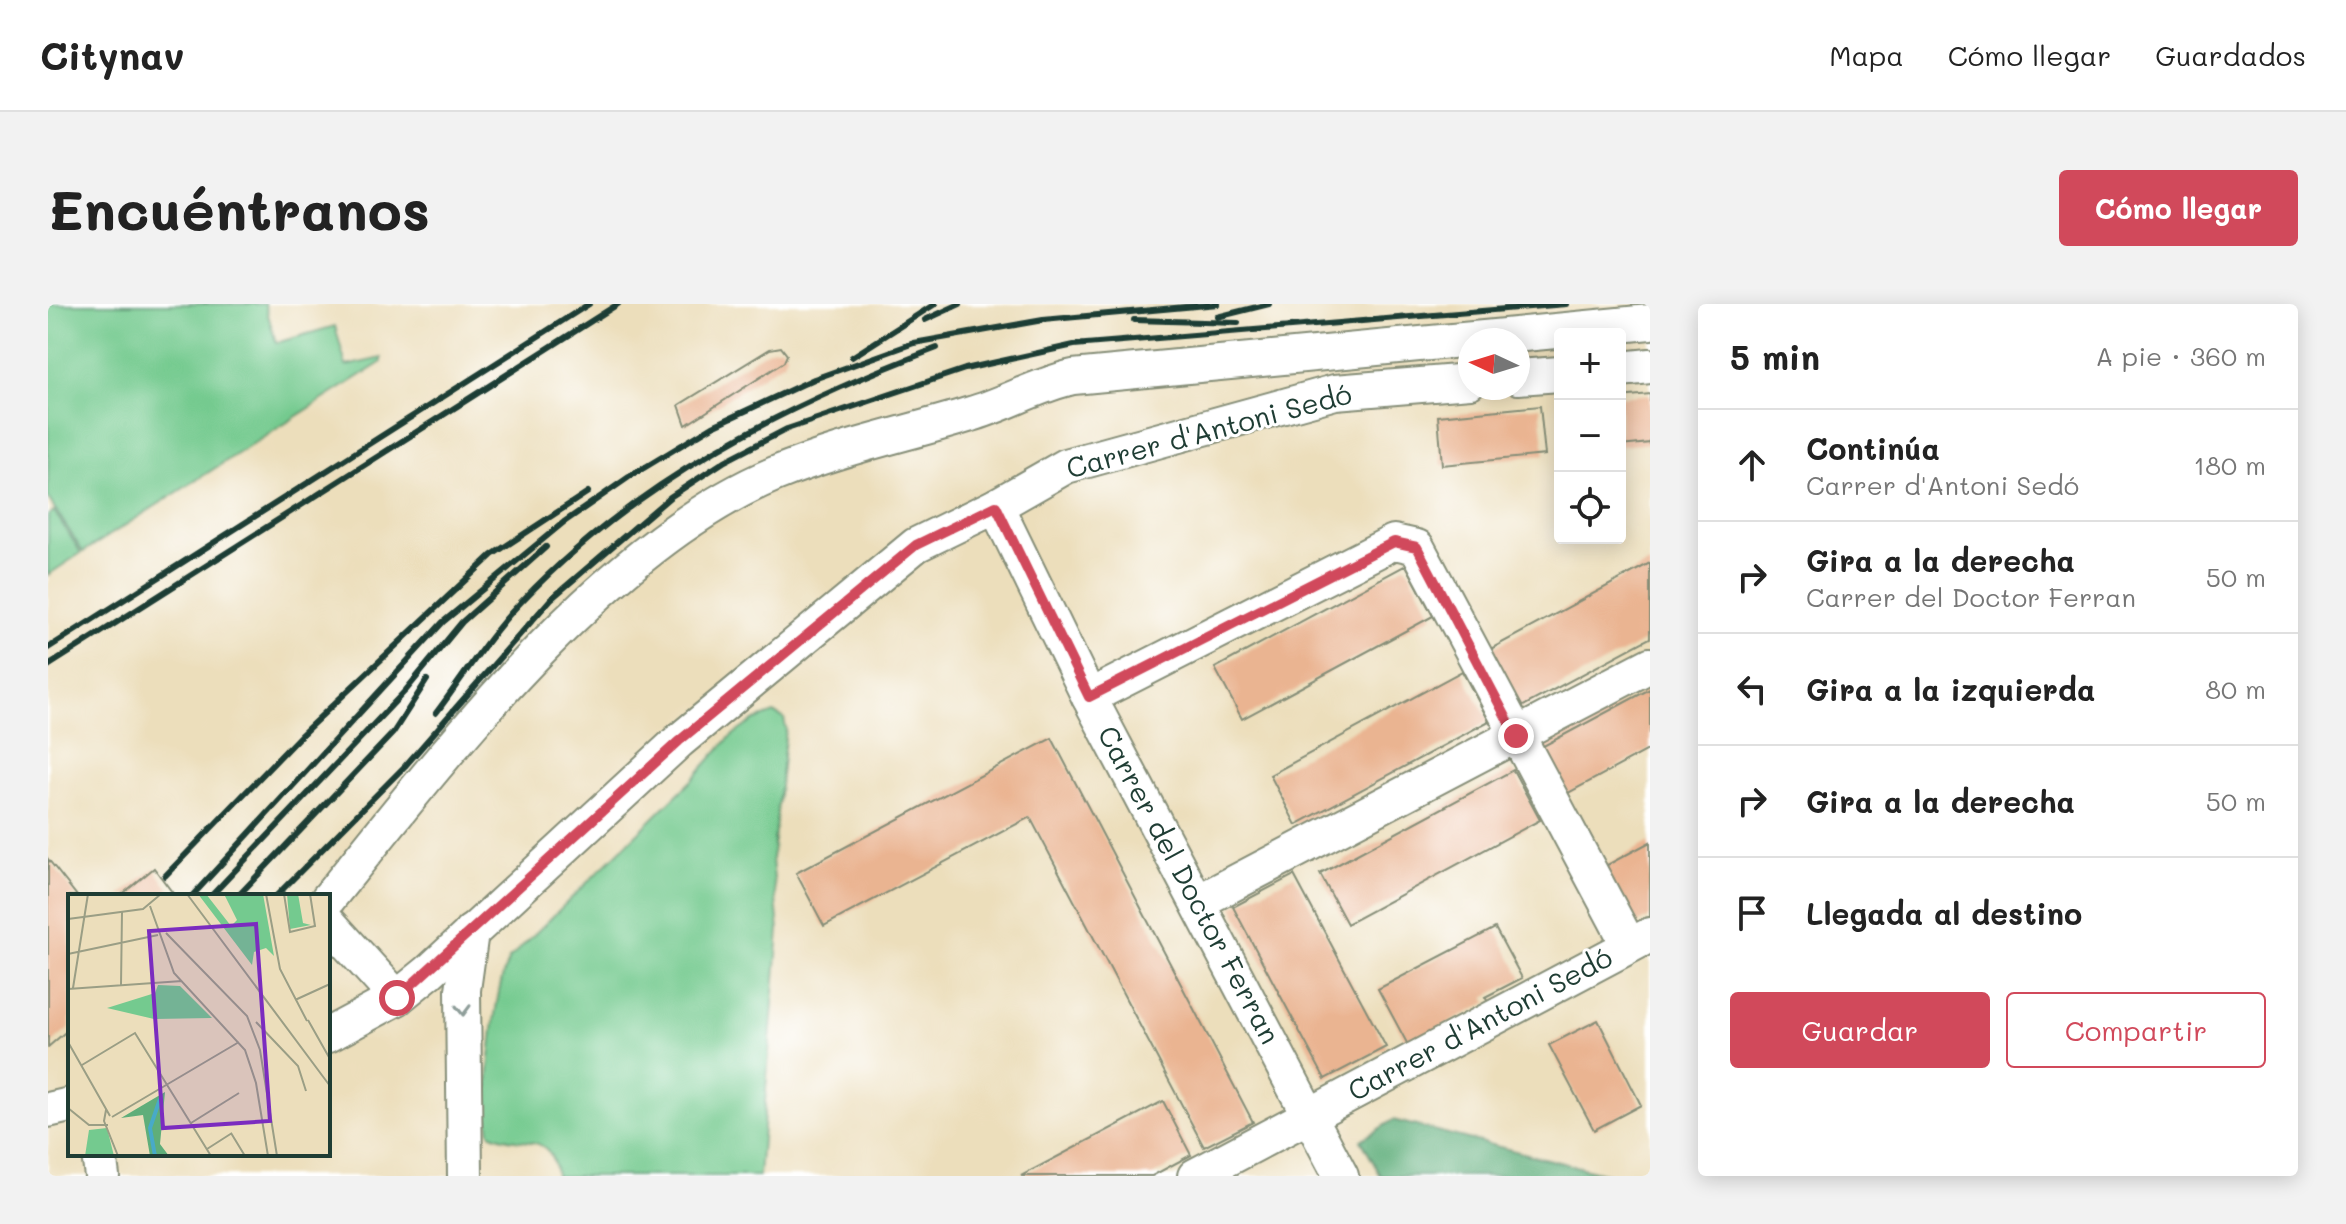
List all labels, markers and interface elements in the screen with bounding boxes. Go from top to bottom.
text: Citynav [40,30,184,80]
text: Mapa [1829,37,1904,73]
text: Cómo llegar [1948,37,2111,73]
text: Guardados [2155,37,2306,73]
button: Cómo llegar [2059,170,2298,246]
text: Encuéntranos [48,172,430,245]
north arrow [1458,328,1530,400]
map controls [1554,328,1626,544]
button: + [1554,328,1626,400]
text: 5 min [1730,334,1820,379]
text: A pie · 360 m [2096,339,2266,373]
street label: Carrer d'Antoni Sedó [1062,375,1355,485]
button: − [1554,400,1626,472]
text: Continúa [1806,428,1940,468]
icon: ahead [1730,443,1774,487]
text: 180 m [2194,448,2266,482]
text: Carrer d'Antoni Sedó [1806,468,2079,502]
button: locate [1554,472,1626,544]
text: Gira a la derecha [1806,540,2075,580]
icon: right [1730,555,1774,599]
text: 50 m [2206,560,2266,594]
text: Carrer del Doctor Ferran [1806,580,2136,614]
icon: left [1730,667,1774,711]
text: Gira a la izquierda [1806,669,2095,709]
text: 80 m [2205,672,2266,706]
route end [1498,718,1534,754]
street label: Carrer del Doctor Ferran [1091,719,1289,1050]
icon: right [1730,779,1774,823]
text: Gira a la derecha [1806,781,2075,821]
text: 50 m [2206,784,2266,818]
icon: arrive [1730,891,1774,935]
text: Llegada al destino [1806,893,2082,933]
inset map [68,894,330,1156]
street label: Carrer d'Antoni Sedó [1341,938,1618,1108]
route start [379,980,415,1016]
button: Guardar [1730,992,1990,1068]
button: Compartir [2006,992,2266,1068]
one-way arrow [454,1004,472,1017]

